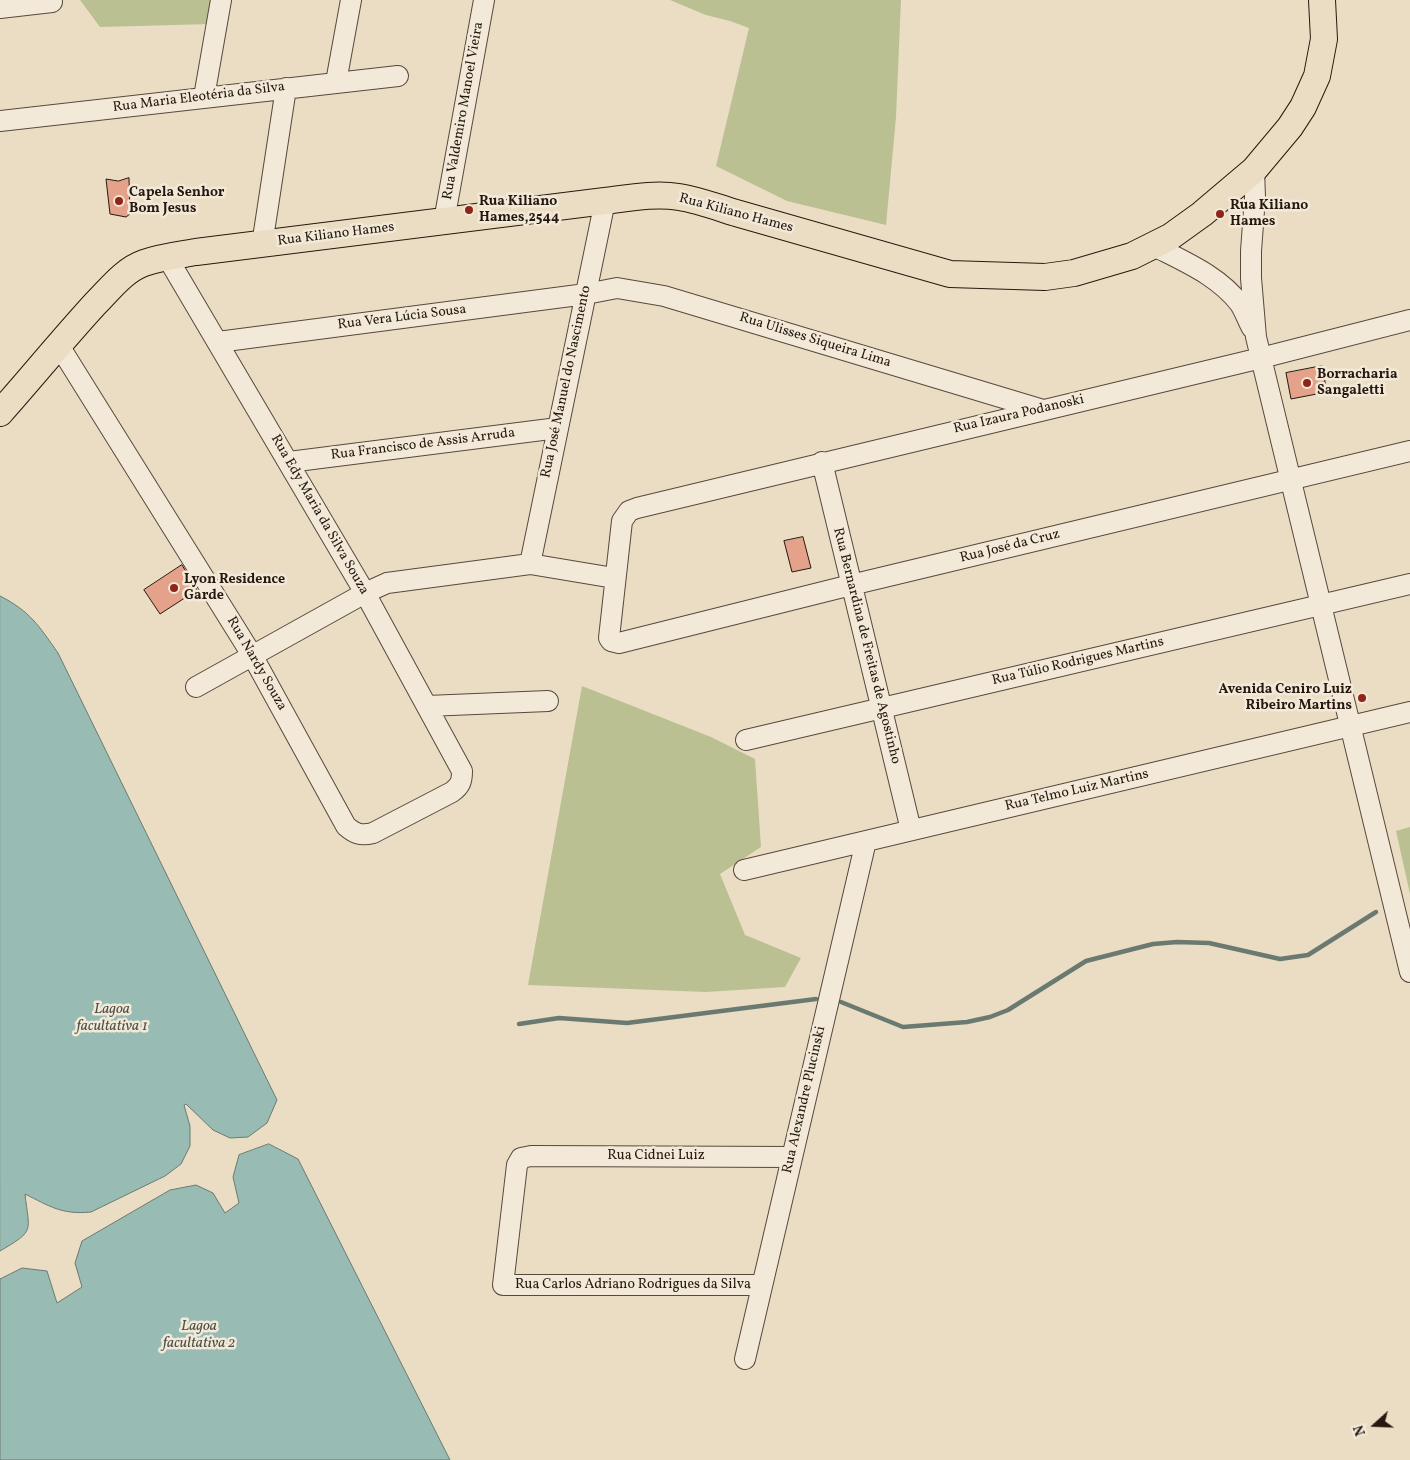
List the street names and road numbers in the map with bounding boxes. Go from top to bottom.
street label: Rua Valdemiro Manoel Vieira [440,21,488,201]
street label: Rua Maria Eleotéria da Silva [112,79,286,117]
street label: Rua Kiliano Hames [677,191,795,237]
street label: Rua Kiliano Hames [277,220,395,250]
street label: Rua José Manuel do Nascimento [538,284,596,480]
street label: Rua Vera Lúcia Sousa [337,302,467,334]
street label: Rua Ulisses Siqueira Lima [737,310,893,372]
street label: Rua Izaura Podanoski [952,392,1086,438]
street label: Rua Francisco de Assis Arruda [330,425,516,465]
street label: Rua Edy Maria da Silva Souza [266,432,372,598]
street label: Rua Bernardina de Freitas de Agostinho [828,526,904,766]
street label: Rua José da Cruz [958,526,1062,568]
street label: Rua Nardy Souza [222,614,290,714]
street label: Rua Túlio Rodrigues Martins [990,634,1166,690]
street label: Rua Telmo Luiz Martins [1003,766,1151,816]
street label: Rua Alexandre Plucinski [780,1025,830,1175]
street label: Rua Cidnei Luiz [607,1148,705,1164]
street label: Rua Carlos Adriano Rodrigues da Silva [515,1277,751,1293]

